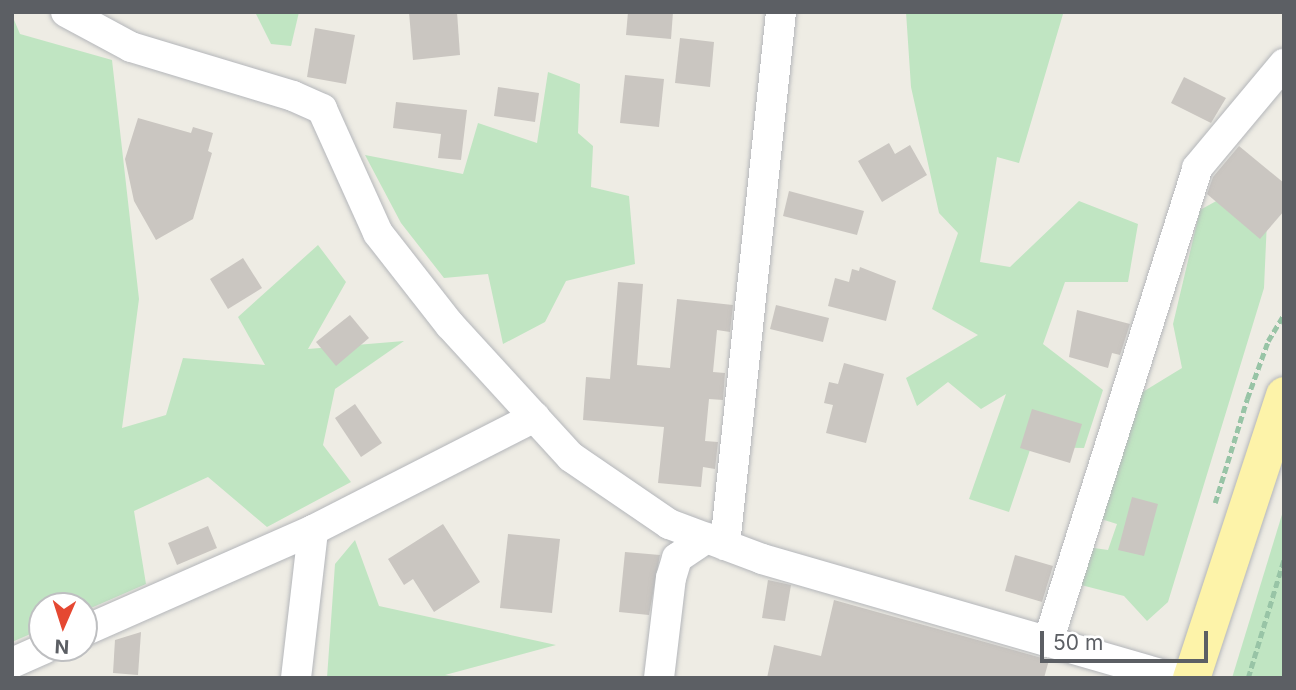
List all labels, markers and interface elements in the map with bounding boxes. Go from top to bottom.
north arrow [28,592,98,662]
scale bar [1044,616,1212,660]
text: 50 m [1053,630,1103,655]
text: N [54,635,70,658]

